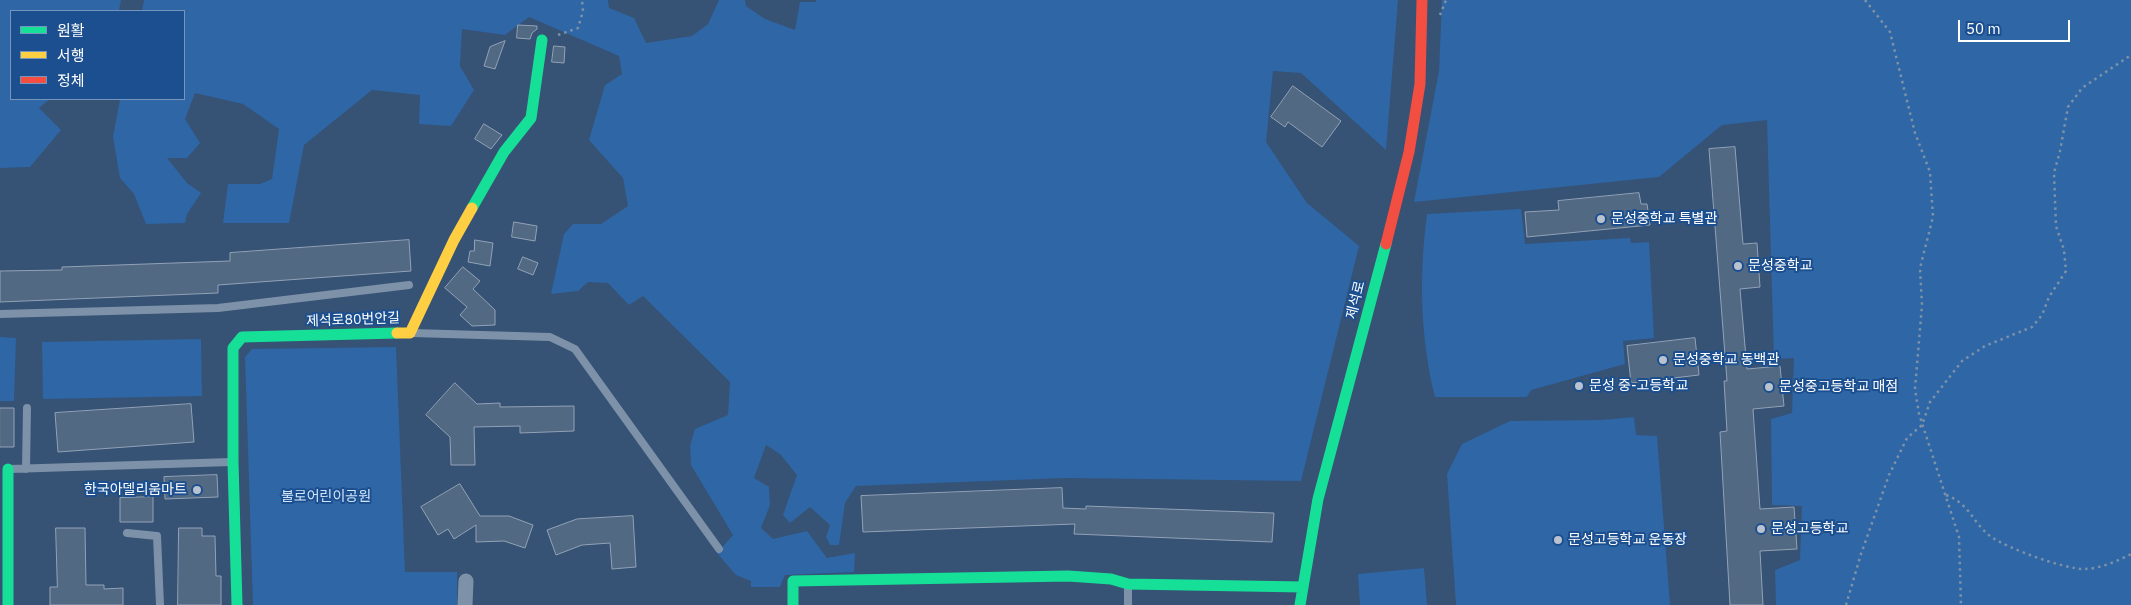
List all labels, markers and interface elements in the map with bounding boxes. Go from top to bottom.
legend [10,10,185,100]
scale bar [1961,10,2074,42]
text: 50 m [1966,19,2001,38]
text: 원활 [57,21,85,40]
text: 서행 [57,46,85,65]
text: 정체 [57,71,85,90]
place label: 문성중학교 특별관 [1611,211,1717,227]
marker: 문성중학교 특별관 [1595,213,1607,225]
place label: 문성중학교 [1748,258,1812,274]
marker: 문성중학교 [1732,260,1744,272]
street label: 제석로 [1343,279,1369,321]
street label: 제석로80번안길 [306,310,400,330]
place label: 문성중학교 동백관 [1673,352,1779,368]
marker: 문성중학교 동백관 [1657,354,1669,366]
place label: 문성 중-고등학교 [1589,378,1688,394]
place label: 문성중고등학교 매점 [1779,379,1898,395]
marker: 문성 중-고등학교 [1573,380,1585,392]
marker: 문성중고등학교 매점 [1763,381,1775,393]
place label: 한국아델리움마트 [84,482,187,498]
marker: 한국아델리움마트 [191,484,203,496]
park label: 불로어린이공원 [281,489,371,505]
place label: 문성고등학교 [1771,521,1848,537]
marker: 문성고등학교 [1755,523,1767,535]
place label: 문성고등학교 운동장 [1568,532,1687,548]
marker: 문성고등학교 운동장 [1552,534,1564,546]

